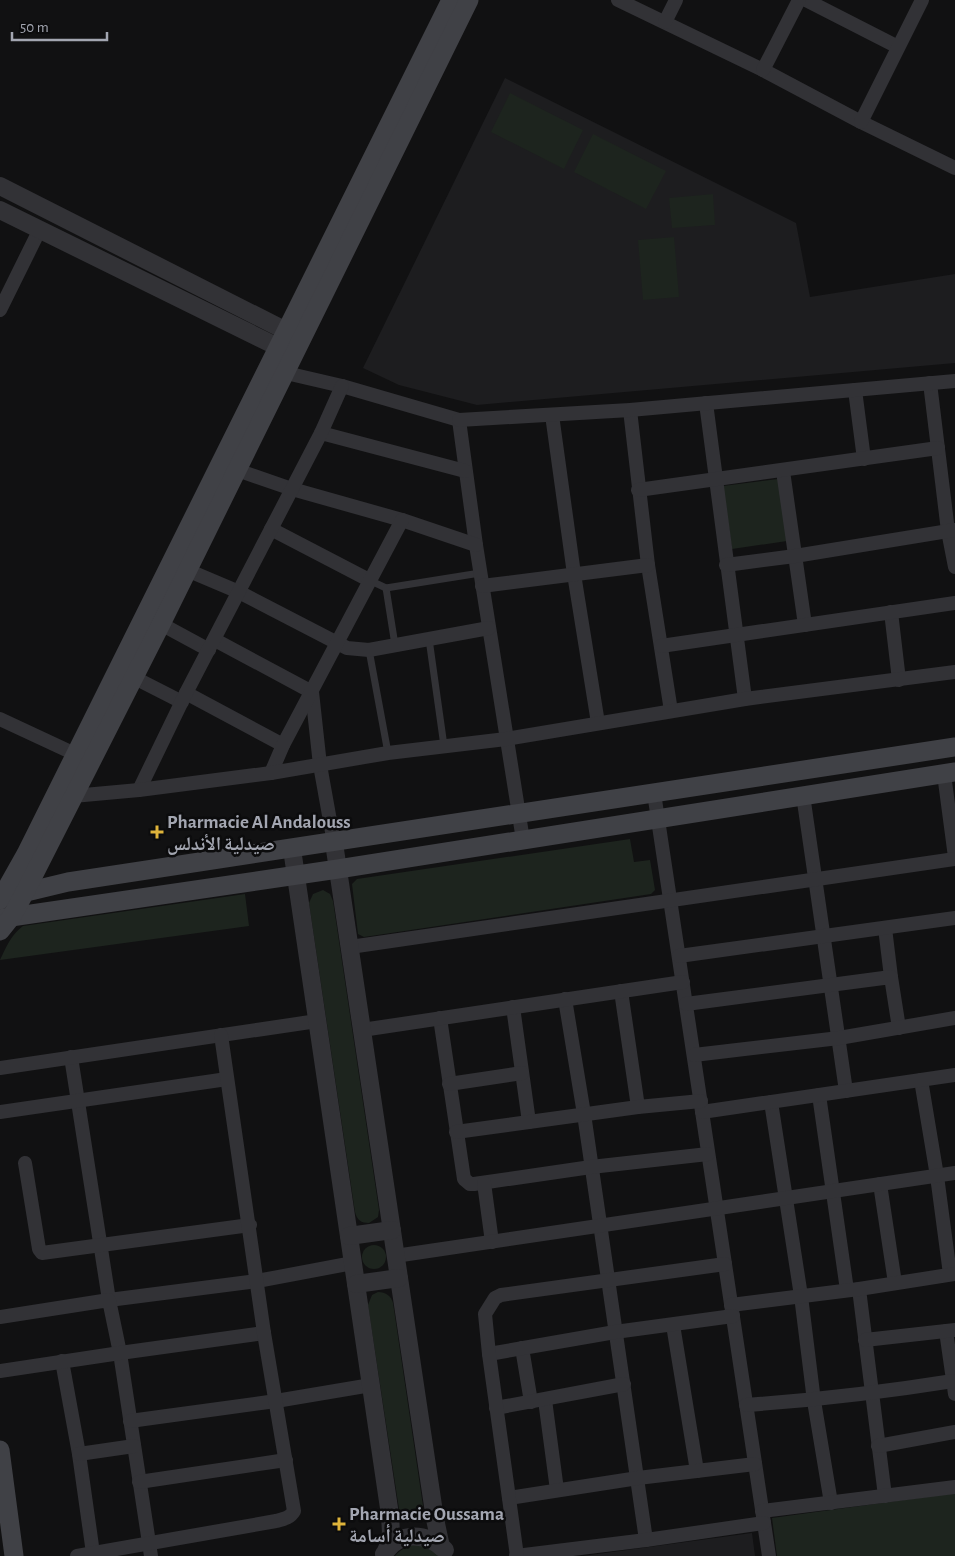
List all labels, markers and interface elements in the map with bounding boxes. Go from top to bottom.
scale bar [12,10,108,42]
text: 50 m [20,20,49,35]
place label: Pharmacie Al Andalouss صيدلية الأندلس [167,813,351,855]
marker: Pharmacie Al Andalouss صيدلية الأندلس [151,826,163,838]
place label: Pharmacie Oussama صيدلية أسامة [349,1505,504,1547]
marker: Pharmacie Oussama صيدلية أسامة [333,1518,345,1530]

